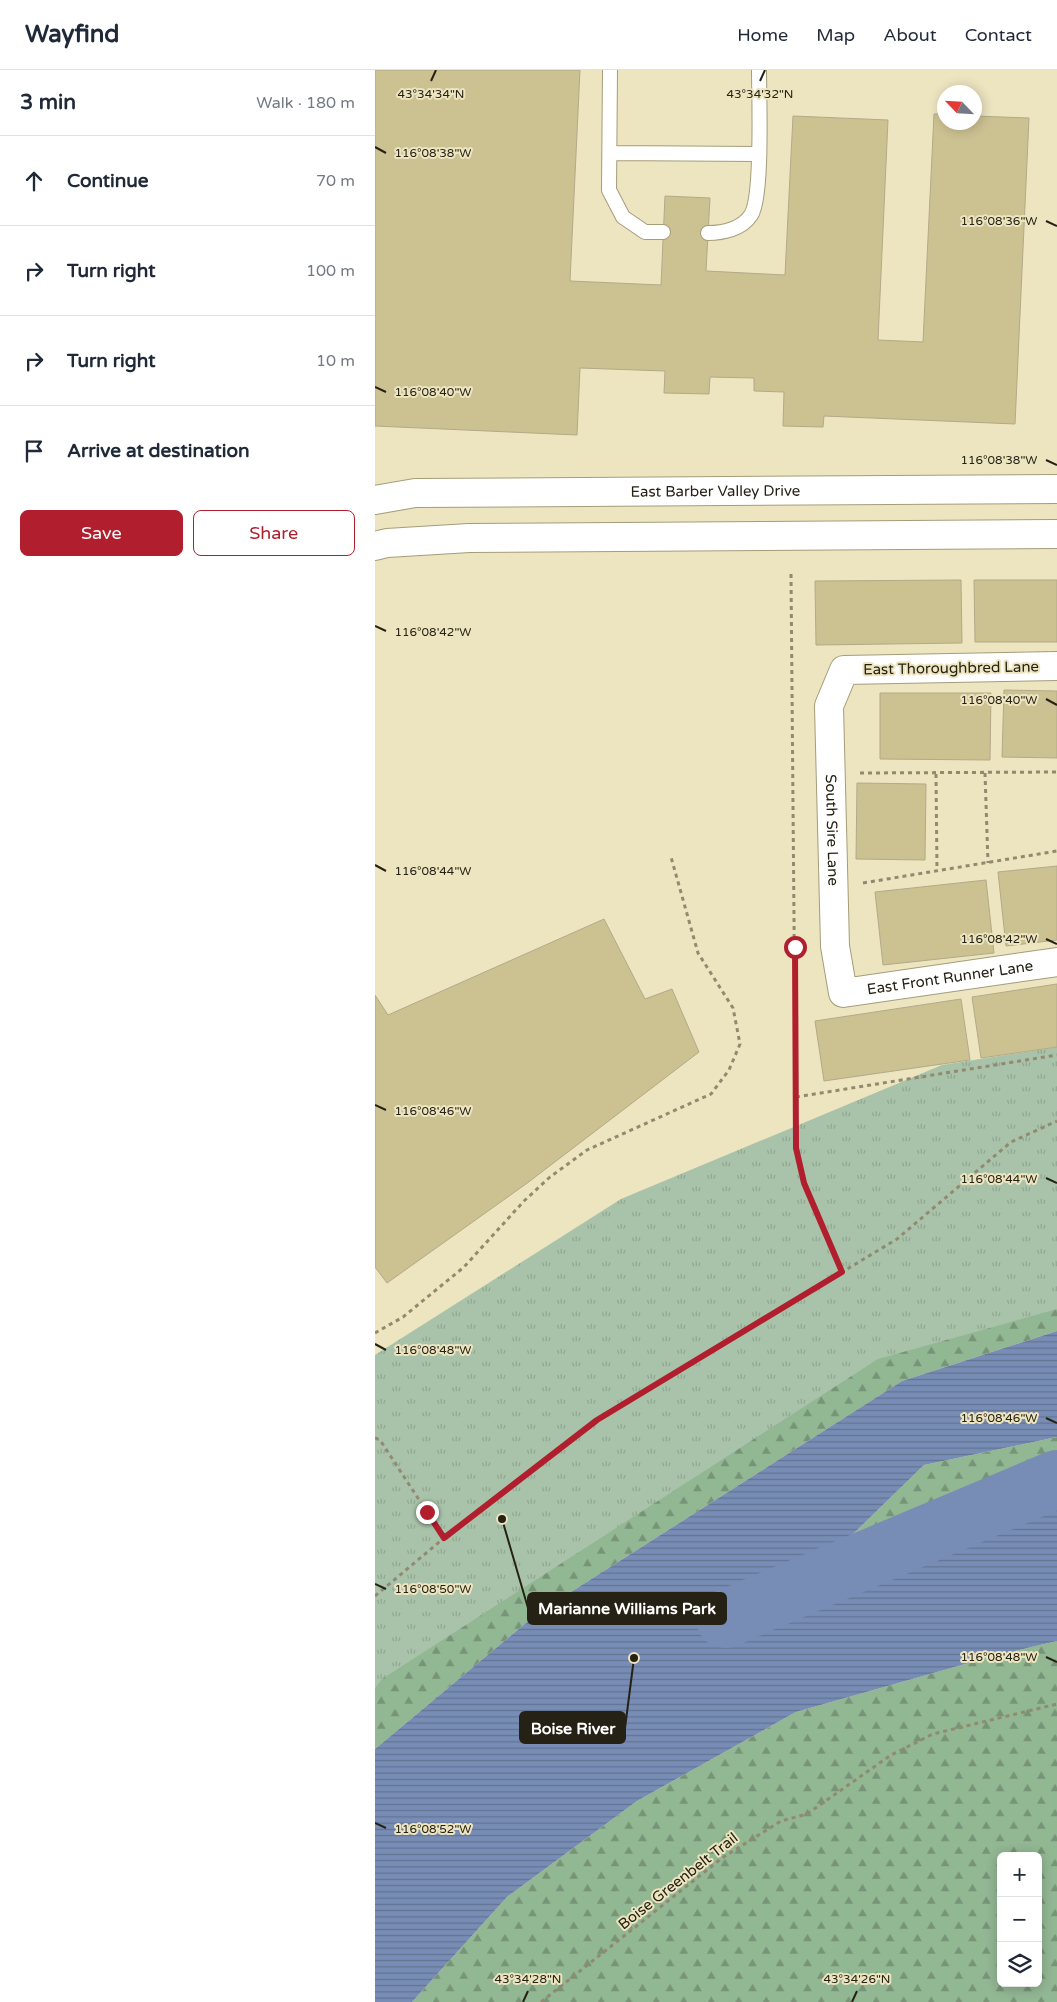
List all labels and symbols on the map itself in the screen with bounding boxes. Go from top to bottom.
north arrow [937,85,982,130]
text: 43°34'34"N [398,87,465,101]
text: 43°34'32"N [727,87,794,101]
text: 116°08'38"W [395,146,471,160]
text: 116°08'36"W [961,214,1037,228]
text: 116°08'40"W [395,385,471,399]
text: 116°08'38"W [961,453,1037,467]
street label: East Barber Valley Drive [630,482,800,501]
text: 116°08'42"W [395,625,471,639]
street label: East Thoroughbred Lane [863,657,1039,679]
text: 116°08'40"W [961,693,1037,707]
street label: South Sire Lane [822,774,842,886]
text: 116°08'44"W [395,864,471,878]
text: 116°08'42"W [961,932,1037,946]
route start [784,936,807,959]
street label: East Front Runner Lane [866,957,1034,998]
text: 116°08'46"W [395,1104,471,1118]
text: 116°08'44"W [961,1172,1037,1186]
text: 116°08'48"W [395,1343,471,1357]
text: 116°08'46"W [961,1411,1037,1425]
route end [416,1501,439,1524]
text: 116°08'50"W [395,1582,471,1596]
callout: Marianne Williams Park [528,1593,726,1624]
text: Marianne Williams Park [538,1599,716,1619]
text: 116°08'48"W [961,1650,1037,1664]
callout: Boise River [520,1712,625,1743]
text: Boise River [531,1719,616,1739]
text: 116°08'52"W [395,1822,471,1836]
street label: Boise Greenbelt Trail [615,1829,741,1933]
text: 43°34'28"N [495,1972,562,1986]
text: 43°34'26"N [824,1972,891,1986]

